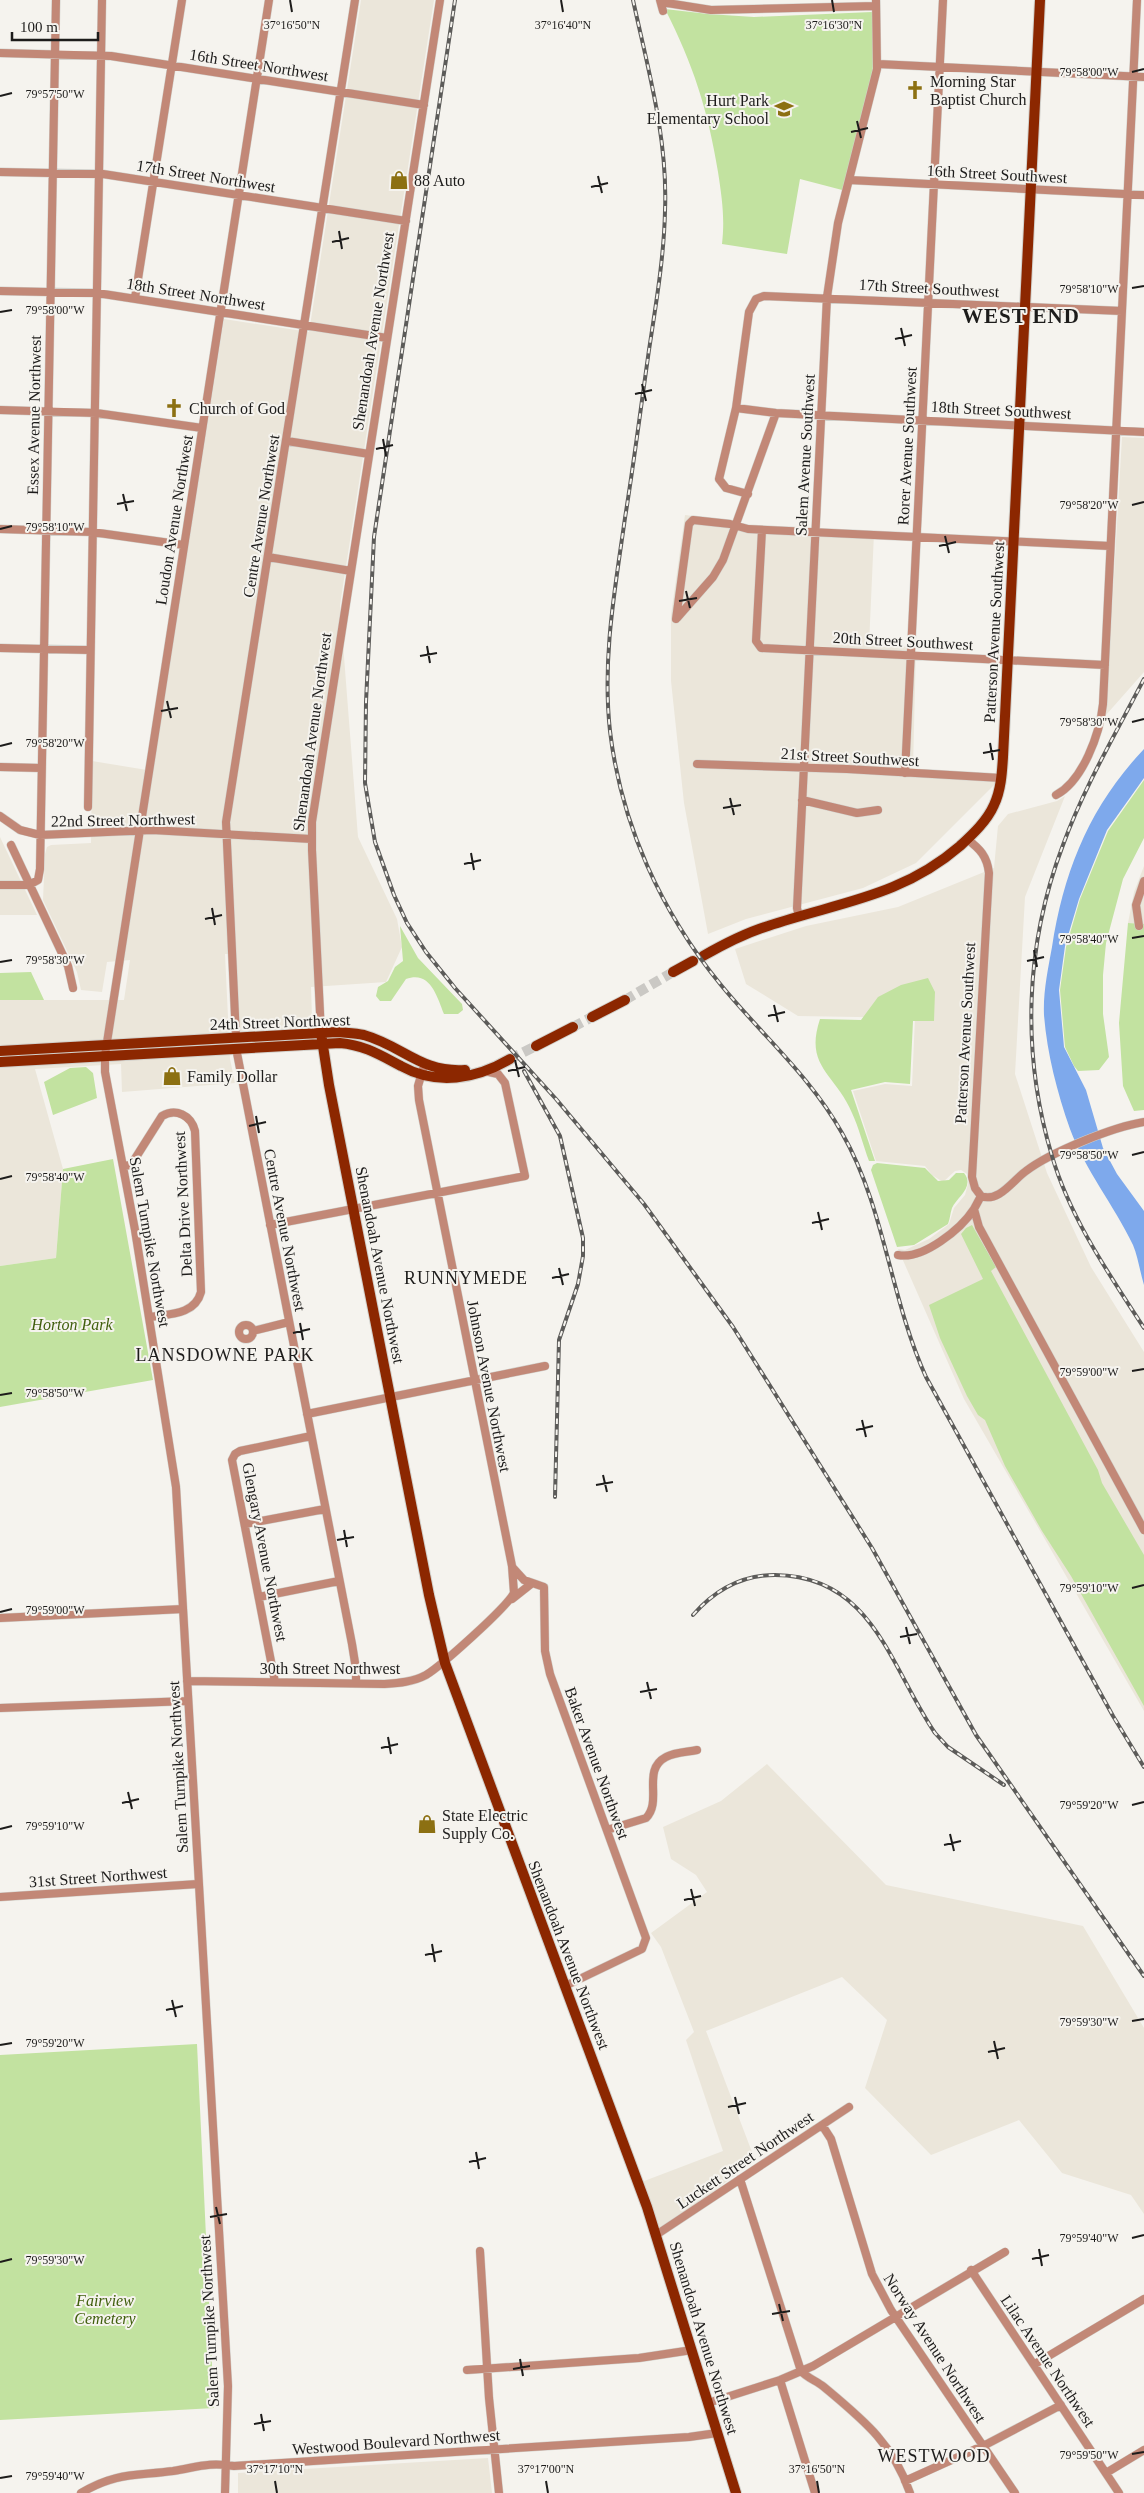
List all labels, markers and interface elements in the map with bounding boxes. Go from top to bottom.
scale bar [12,10,99,42]
text: 37°16'50"N [264,18,321,32]
text: 37°16'40"N [535,18,592,32]
text: 37°16'30"N [806,18,863,32]
text: 100 m [20,19,58,35]
street label: 16th Street Northwest [188,46,330,84]
text: 79°58'00"W [1059,65,1119,79]
place label: Morning Star Baptist Church [930,73,1026,109]
church icon: Morning Star Baptist Church [904,79,926,101]
text: 79°57'50"W [25,87,85,101]
place label: Hurt Park Elementary School [647,92,770,128]
school or university icon: Hurt Park Elementary School [773,98,795,120]
street label: 17th Street Northwest [135,157,277,195]
street label: 16th Street Southwest [926,162,1068,186]
shop icon: 88 Auto [388,169,410,191]
place label: 88 Auto [414,172,465,189]
street label: Shenandoah Avenue Northwest [349,230,397,431]
street label: 18th Street Northwest [125,275,267,313]
street label: 17th Street Southwest [858,276,1000,300]
text: 79°58'10"W [1059,282,1119,296]
text: 79°58'00"W [25,303,85,317]
district label: WEST END [962,304,1080,328]
street label: Essex Avenue Northwest [24,334,44,495]
street label: Rorer Avenue Southwest [894,366,920,526]
street label: Salem Avenue Southwest [792,373,818,537]
church icon: Church of God [163,397,185,419]
street label: 18th Street Southwest [930,398,1072,422]
place label: Church of God [189,400,285,417]
street label: Loudon Avenue Northwest [152,433,196,606]
street label: Centre Avenue Northwest [240,433,282,599]
text: 79°58'20"W [1059,498,1119,512]
text: 79°58'10"W [25,520,85,534]
street label: Patterson Avenue Southwest [981,540,1007,723]
street label: 20th Street Southwest [832,629,974,653]
street label: Shenandoah Avenue Northwest [290,631,334,832]
text: 79°58'30"W [1059,715,1119,729]
text: 79°58'20"W [25,736,85,750]
street label: 21st Street Southwest [780,745,920,769]
street label: 22nd Street Northwest [51,810,196,830]
text: 79°58'40"W [1059,932,1119,946]
street label: Patterson Avenue Southwest [952,941,978,1124]
text: 79°58'30"W [25,953,85,967]
street label: 24th Street Northwest [210,1011,351,1033]
shop icon: Family Dollar [161,1065,183,1087]
place label: Family Dollar [187,1068,278,1086]
street label: Delta Drive Northwest [171,1130,195,1277]
street label: Centre Avenue Northwest [261,1147,309,1313]
text: 79°58'50"W [1059,1148,1119,1162]
street label: Salem Turnpike Northwest [126,1156,173,1329]
street label: Shenandoah Avenue Northwest [353,1165,408,1366]
text: 79°58'40"W [25,1170,85,1184]
district label: RUNNYMEDE [404,1268,528,1288]
street label: Johnson Avenue Northwest [464,1299,514,1474]
park label: Horton Park [30,1316,114,1333]
district label: LANSDOWNE PARK [136,1345,314,1365]
text: 79°59'00"W [1059,1365,1119,1379]
text: 79°58'50"W [25,1386,85,1400]
street label: Glengary Avenue Northwest [238,1461,291,1644]
text: 79°59'10"W [1059,1581,1119,1595]
text: 79°59'00"W [25,1603,85,1617]
street label: 30th Street Northwest [260,1660,401,1677]
street label: Salem Turnpike Northwest [165,1680,192,1854]
street label: Baker Avenue Northwest [562,1685,633,1842]
text: 79°59'20"W [1059,1798,1119,1812]
place label: State Electric Supply Co. [442,1807,528,1843]
shop icon: State Electric Supply Co. [416,1813,438,1835]
text: 79°59'10"W [25,1819,85,1833]
street label: Shenandoah Avenue Northwest [525,1858,613,2052]
street label: 31st Street Northwest [28,1864,168,1890]
text: 79°59'30"W [1059,2015,1119,2029]
text: 79°59'20"W [25,2036,85,2050]
street label: Luckett Street Northwest [674,2108,817,2212]
text: 79°59'40"W [1059,2231,1119,2245]
street label: Salem Turnpike Northwest [196,2234,223,2408]
street label: Shenandoah Avenue Northwest [667,2240,742,2437]
text: 79°59'30"W [25,2253,85,2267]
street label: Norway Avenue Northwest [880,2270,990,2427]
park label: Fairview Cemetery [74,2292,137,2328]
street label: Lilac Avenue Northwest [998,2292,1099,2431]
street label: Westwood Boulevard Northwest [291,2426,501,2458]
district label: WESTWOOD [878,2446,990,2466]
text: 79°59'50"W [1059,2448,1119,2462]
text: 37°17'10"N [247,2462,304,2476]
text: 37°17'00"N [518,2462,575,2476]
text: 37°16'50"N [789,2462,846,2476]
text: 79°59'40"W [25,2469,85,2483]

